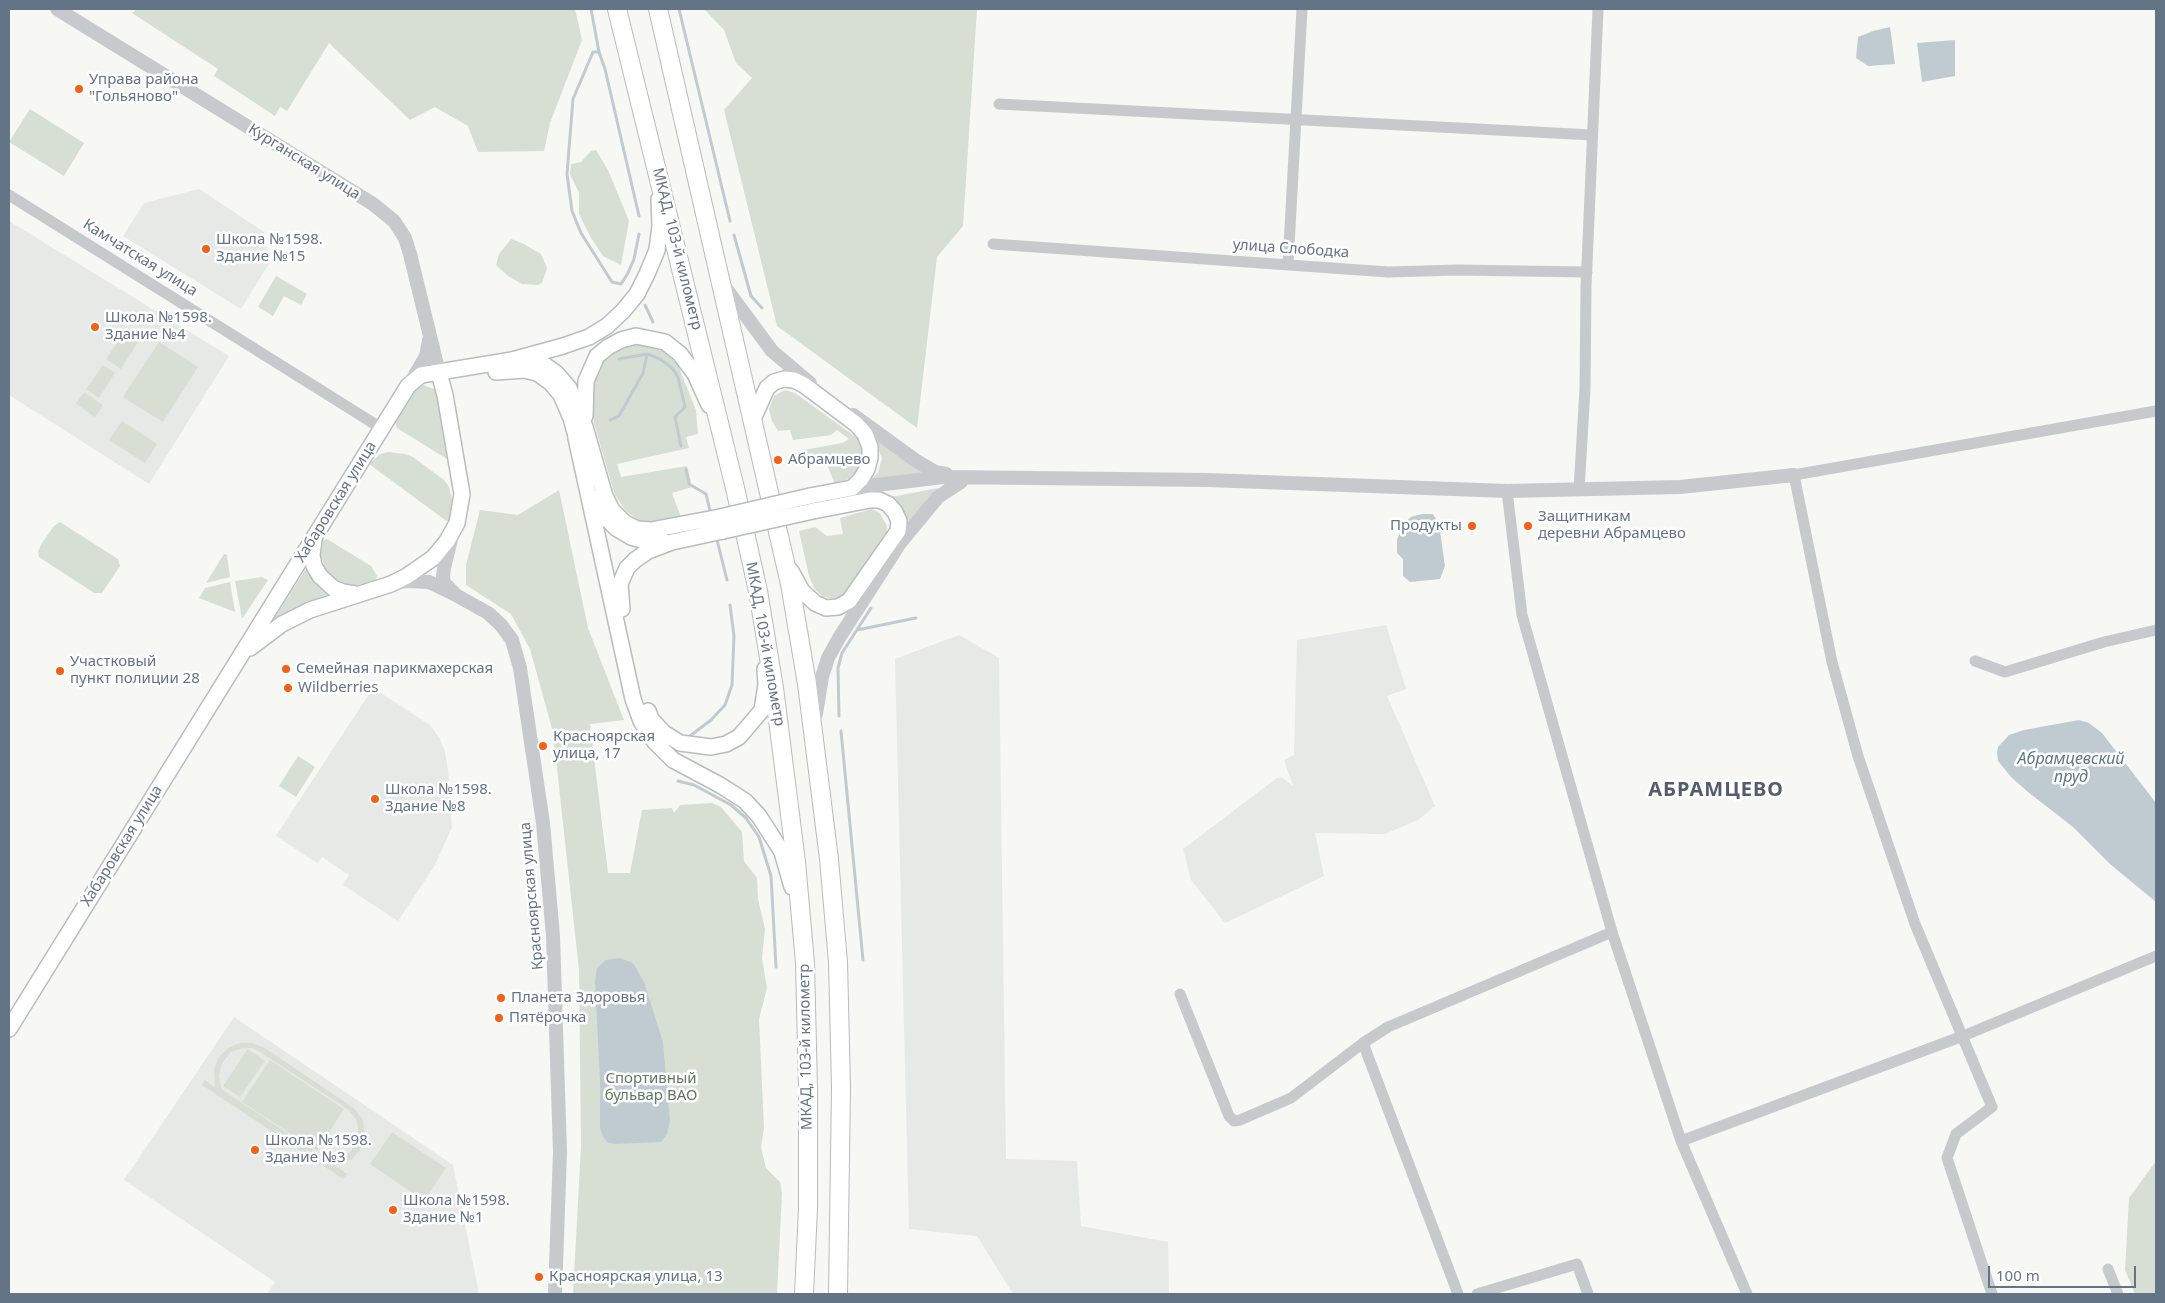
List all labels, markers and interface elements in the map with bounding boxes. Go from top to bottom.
place label: Управа района "Гольяново" [89,71,199,106]
marker: Управа района "Гольяново" [73,83,85,95]
street label: Курганская улица [245,120,363,204]
street label: МКАД, 103-й километр [648,166,706,332]
street label: Камчатская улица [80,216,200,300]
place label: Школа №1598. Здание №15 [216,231,323,266]
street label: улица Слободка [1232,236,1350,262]
marker: Школа №1598. Здание №15 [200,243,212,255]
place label: Школа №1598. Здание №4 [105,309,212,344]
marker: Школа №1598. Здание №4 [89,321,101,333]
street label: Хабаровская улица [291,438,381,566]
place label: Абрамцево [788,451,870,469]
marker: Абрамцево [772,454,784,466]
place label: Защитникам деревни Абрамцево [1538,508,1686,543]
place label: Продукты [1390,517,1462,535]
marker: Продукты [1466,520,1478,532]
marker: Защитникам деревни Абрамцево [1522,520,1534,532]
street label: МКАД, 103-й километр [742,561,788,727]
place label: Участковый пункт полиции 28 [70,653,200,688]
place label: Семейная парикмахерская [296,660,493,678]
marker: Семейная парикмахерская [280,663,292,675]
marker: Участковый пункт полиции 28 [54,665,66,677]
place label: Wildberries [298,679,379,697]
marker: Wildberries [282,682,294,694]
place label: Красноярская улица, 17 [553,728,655,763]
marker: Красноярская улица, 17 [537,740,549,752]
water label: Абрамцевский пруд [2018,749,2124,787]
district label: АБРАМЦЕВО [1647,778,1785,802]
place label: Школа №1598. Здание №8 [385,781,492,816]
street label: Хабаровская улица [77,782,167,910]
marker: Школа №1598. Здание №8 [369,793,381,805]
street label: Красноярская улица [517,821,547,971]
street label: МКАД, 103-й километр [796,964,816,1130]
place label: Планета Здоровья [511,989,645,1007]
marker: Планета Здоровья [495,992,507,1004]
place label: Пятёрочка [509,1009,586,1027]
marker: Пятёрочка [493,1012,505,1024]
park label: Спортивный бульвар ВАО [605,1070,697,1105]
place label: Школа №1598. Здание №3 [265,1132,372,1167]
marker: Школа №1598. Здание №3 [249,1144,261,1156]
place label: Школа №1598. Здание №1 [403,1192,510,1227]
marker: Школа №1598. Здание №1 [387,1204,399,1216]
scale bar [1990,1256,2138,1288]
text: 100 m [1996,1265,2040,1285]
place label: Красноярская улица, 13 [549,1268,723,1286]
marker: Красноярская улица, 13 [533,1271,545,1283]

